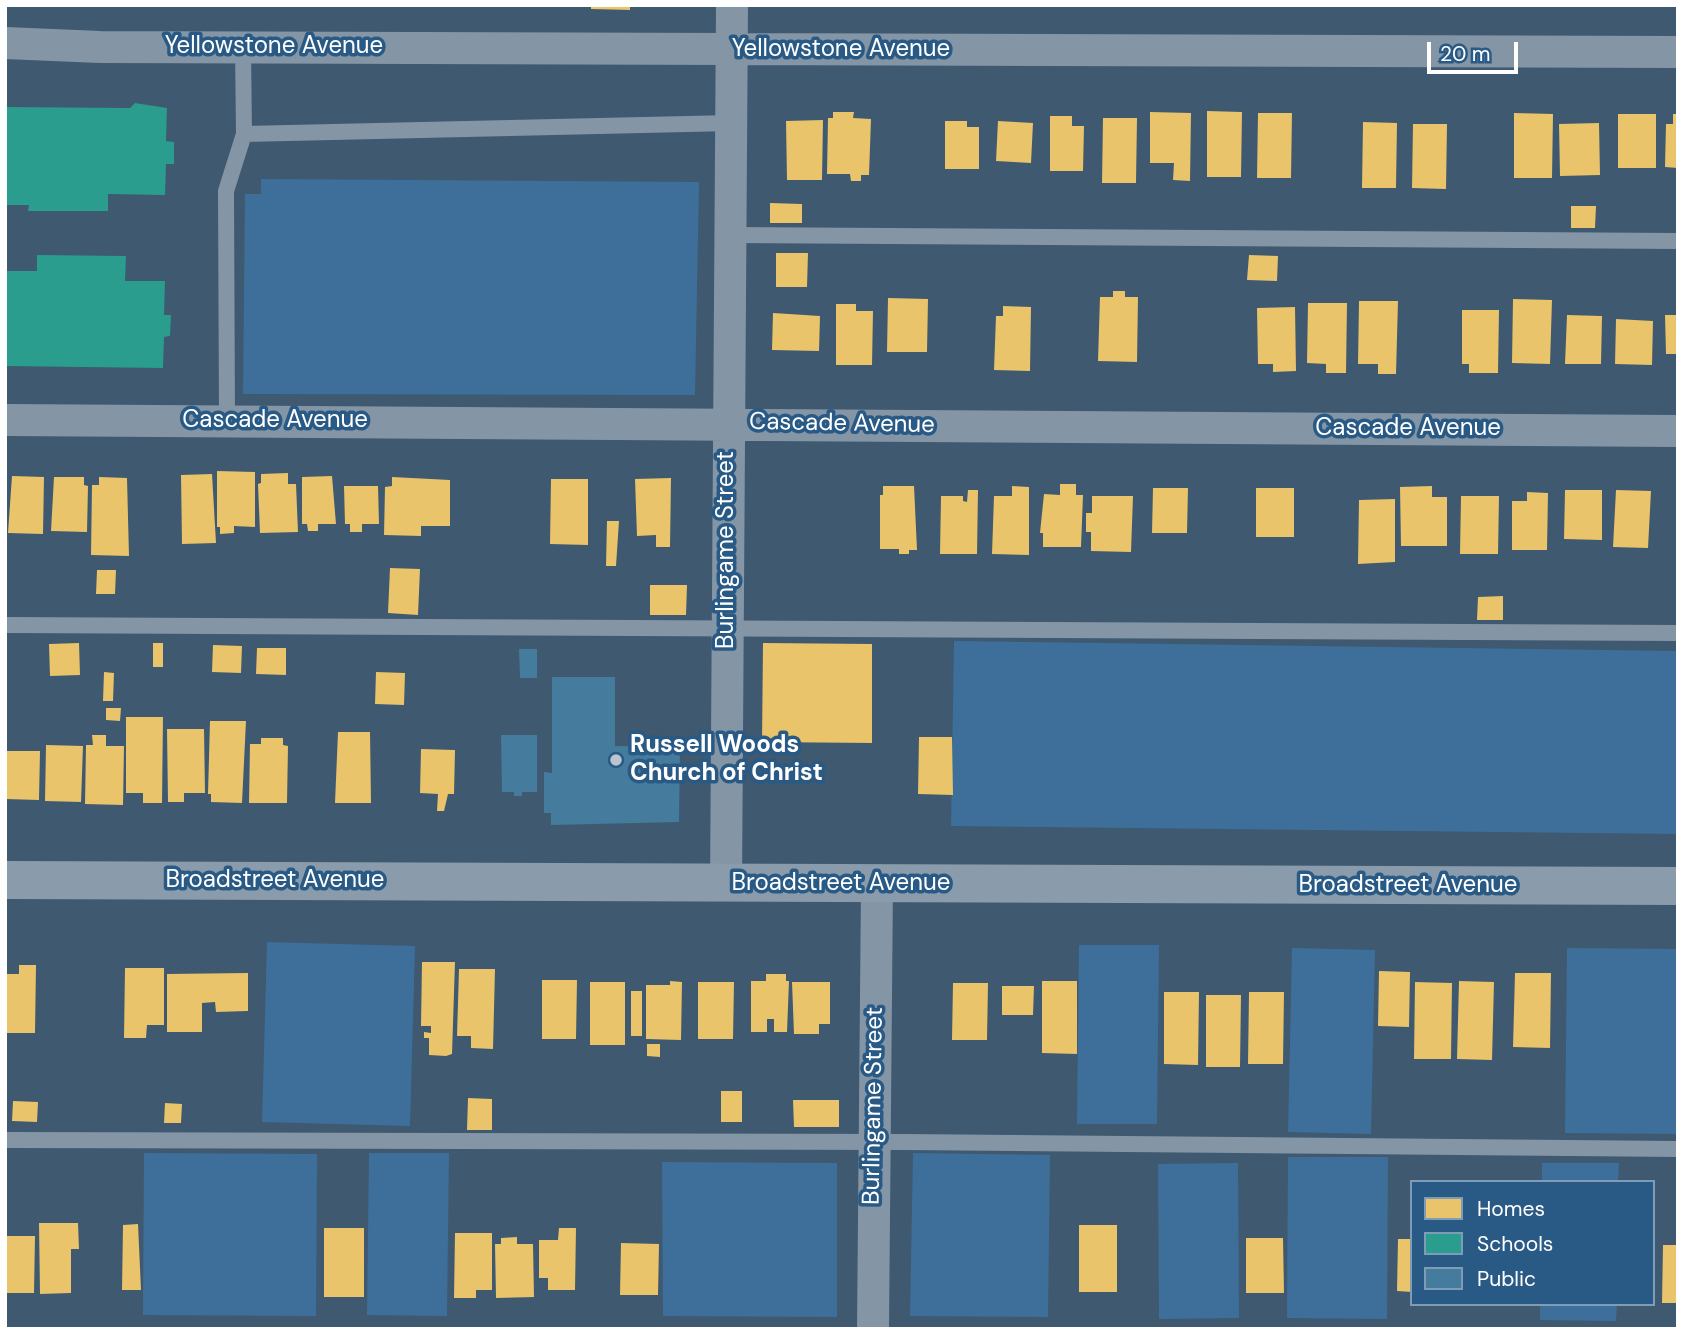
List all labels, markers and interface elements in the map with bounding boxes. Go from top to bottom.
scale bar [1431,28,1522,72]
street label: Yellowstone Avenue [165,33,383,61]
street label: Yellowstone Avenue [732,36,950,64]
text: 20 m [1440,40,1491,68]
street label: Cascade Avenue [182,407,368,435]
street label: Cascade Avenue [749,408,935,440]
street label: Cascade Avenue [1315,415,1501,443]
street label: Burlingame Street [713,451,741,649]
place label: Russell Woods Church of Christ [630,732,823,788]
marker: Russell Woods Church of Christ [608,752,624,768]
street label: Broadstreet Avenue [166,867,384,895]
street label: Broadstreet Avenue [732,870,950,898]
street label: Broadstreet Avenue [1299,872,1517,900]
street label: Burlingame Street [858,1007,890,1205]
legend [1410,1180,1655,1306]
text: Homes [1477,1195,1545,1223]
text: Schools [1477,1230,1553,1258]
text: Public [1477,1265,1536,1293]

